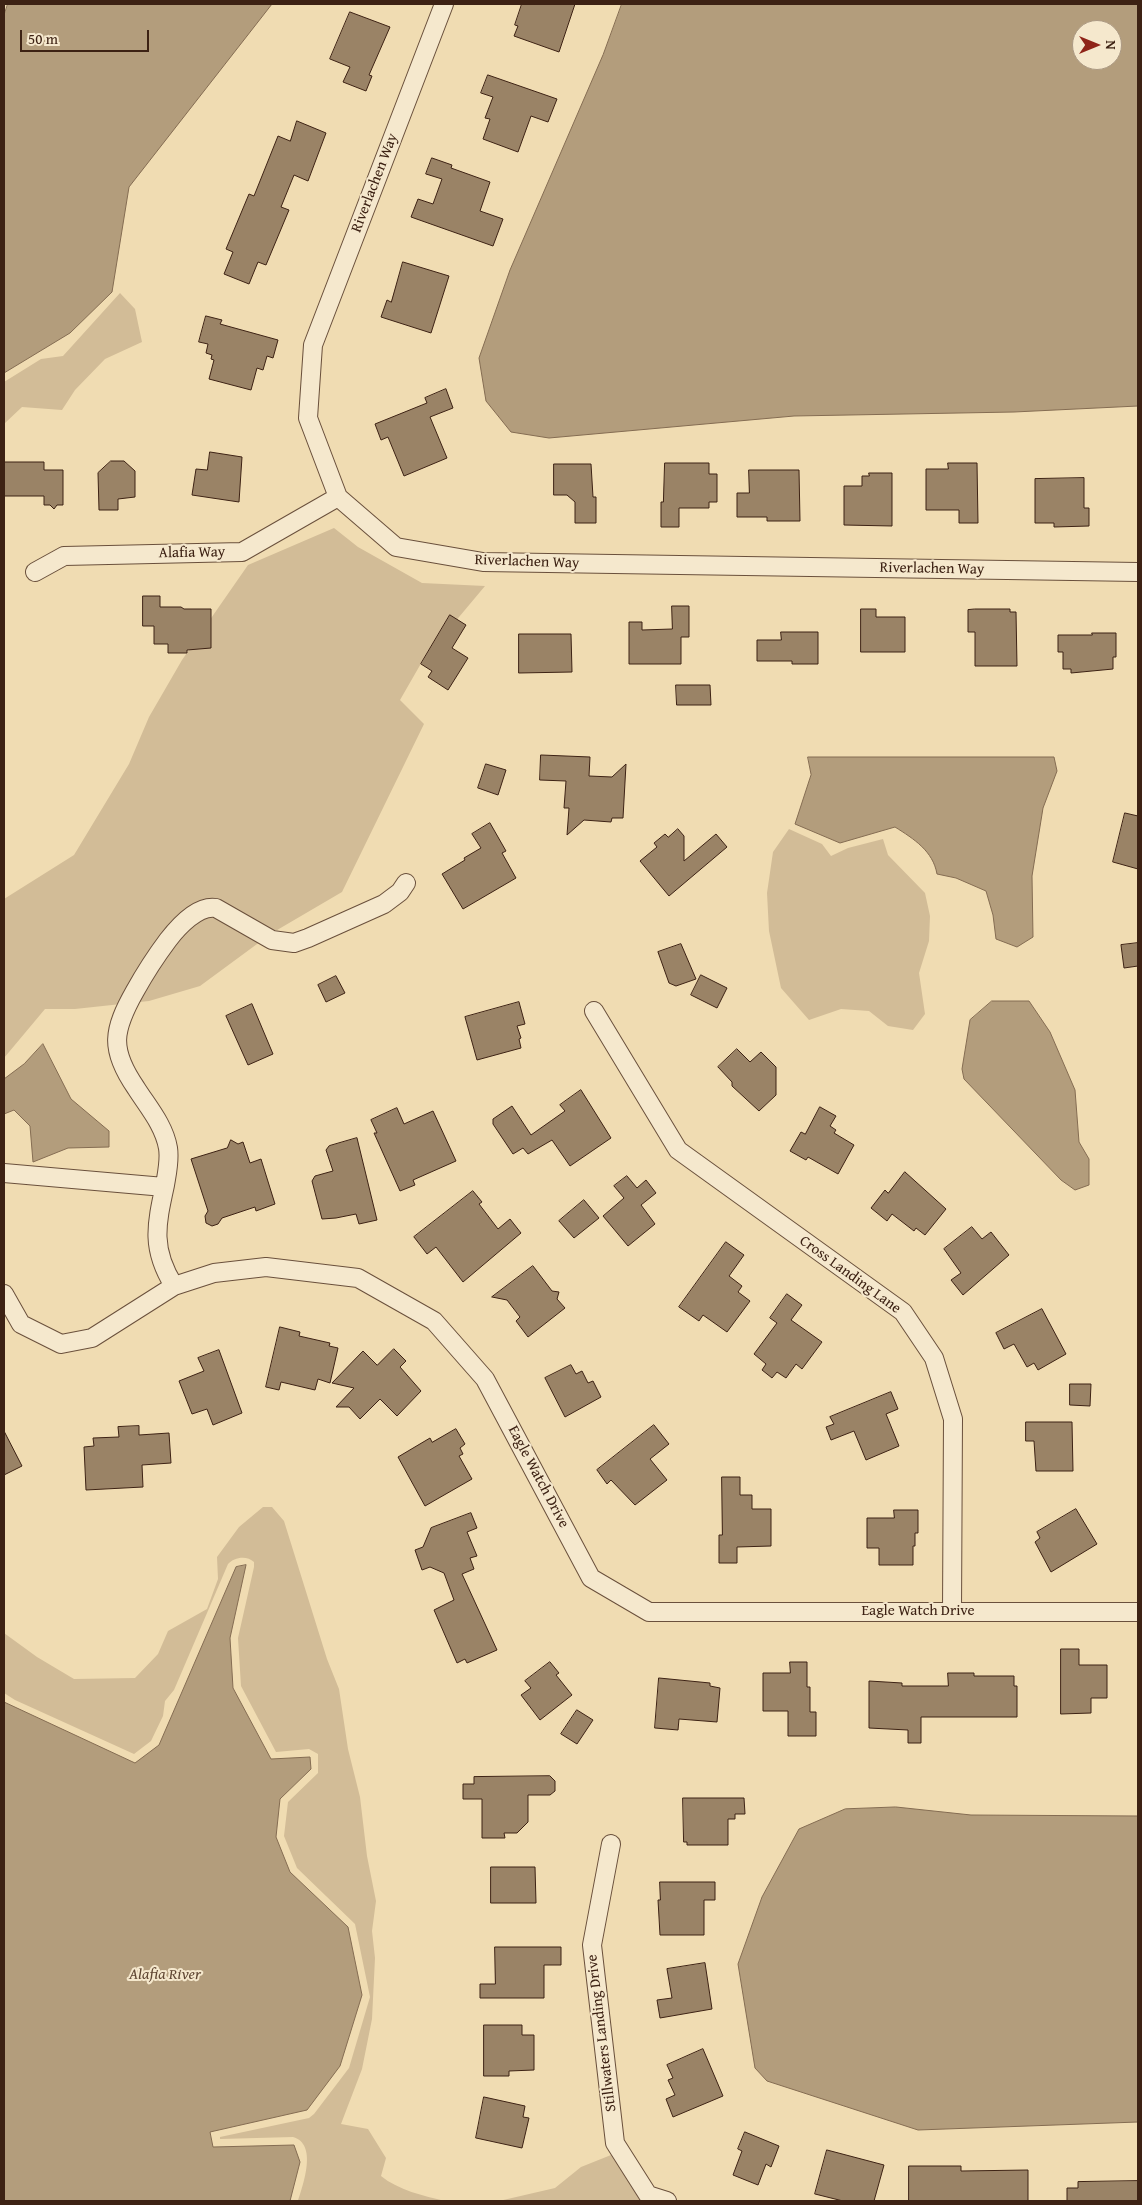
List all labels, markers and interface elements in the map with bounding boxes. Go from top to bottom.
scale bar [22,20,151,52]
north arrow [1072,20,1122,70]
text: 50 m [28,28,58,49]
text: N [1101,40,1121,50]
street label: Riverlachen Way [348,131,402,235]
street label: Alafia Way [159,543,225,563]
street label: Riverlachen Way [474,551,580,573]
street label: Riverlachen Way [879,559,985,579]
street label: Cross Landing Lane [796,1232,904,1318]
street label: Eagle Watch Drive [504,1423,572,1531]
street label: Eagle Watch Drive [861,1602,975,1620]
street label: Stillwaters Landing Drive [583,1953,621,2113]
water label: Alafia River [129,1965,201,1985]

